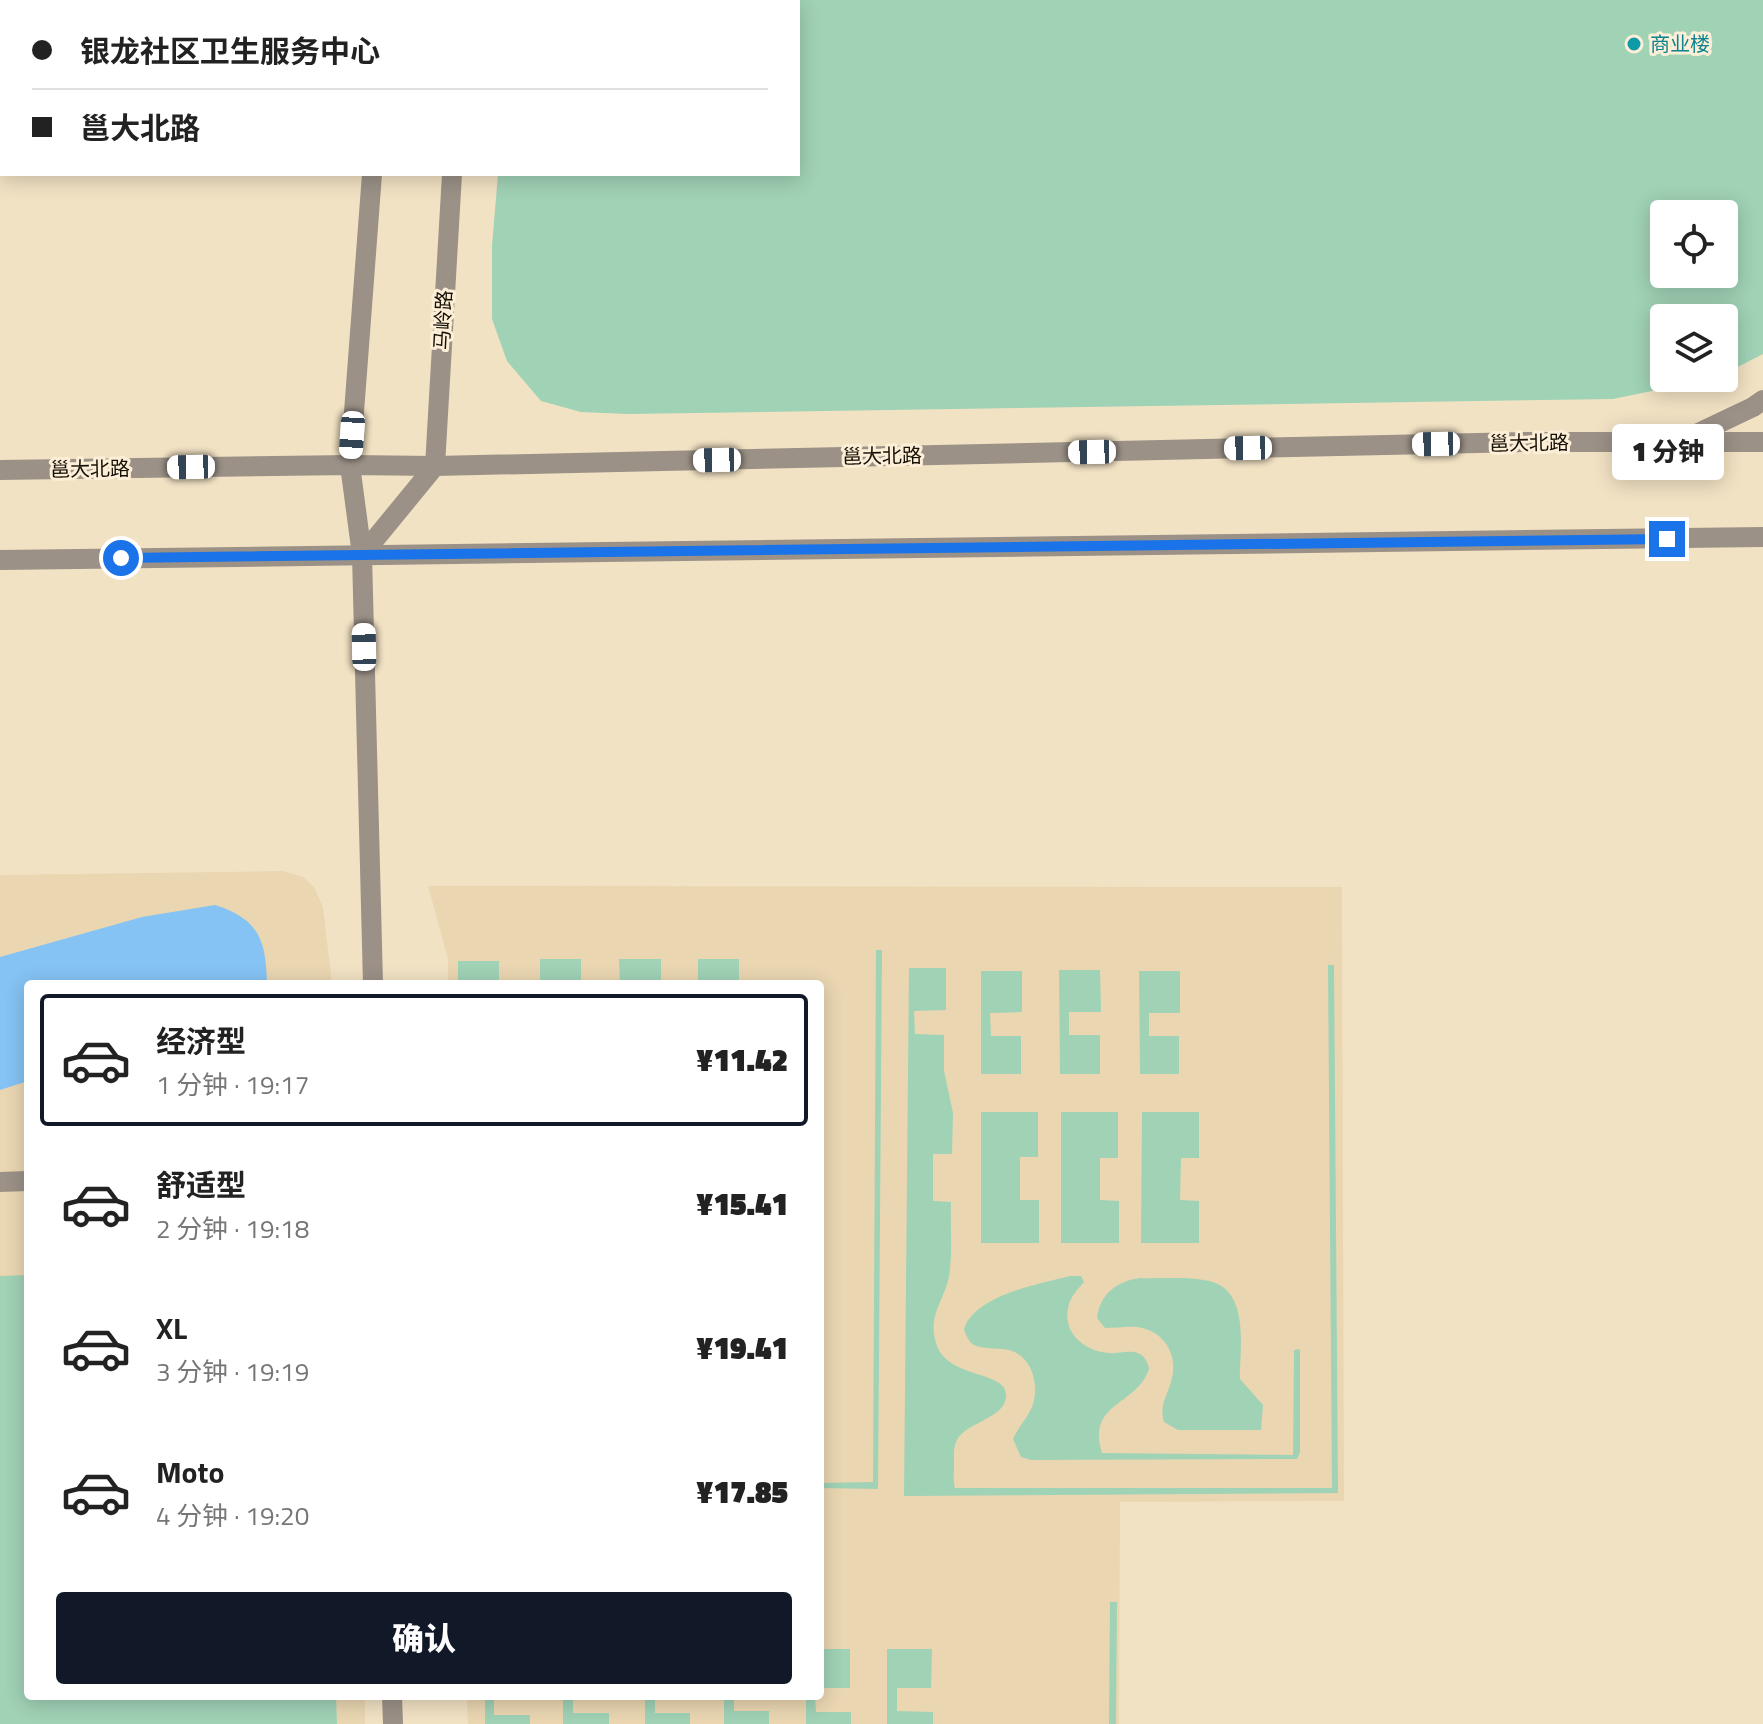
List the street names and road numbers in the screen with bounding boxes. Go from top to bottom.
street label: 马岭路 [425,289,460,351]
street label: 邕大北路 [1489,426,1569,459]
street label: 邕大北路 [842,439,922,472]
street label: 邕大北路 [50,452,130,485]

